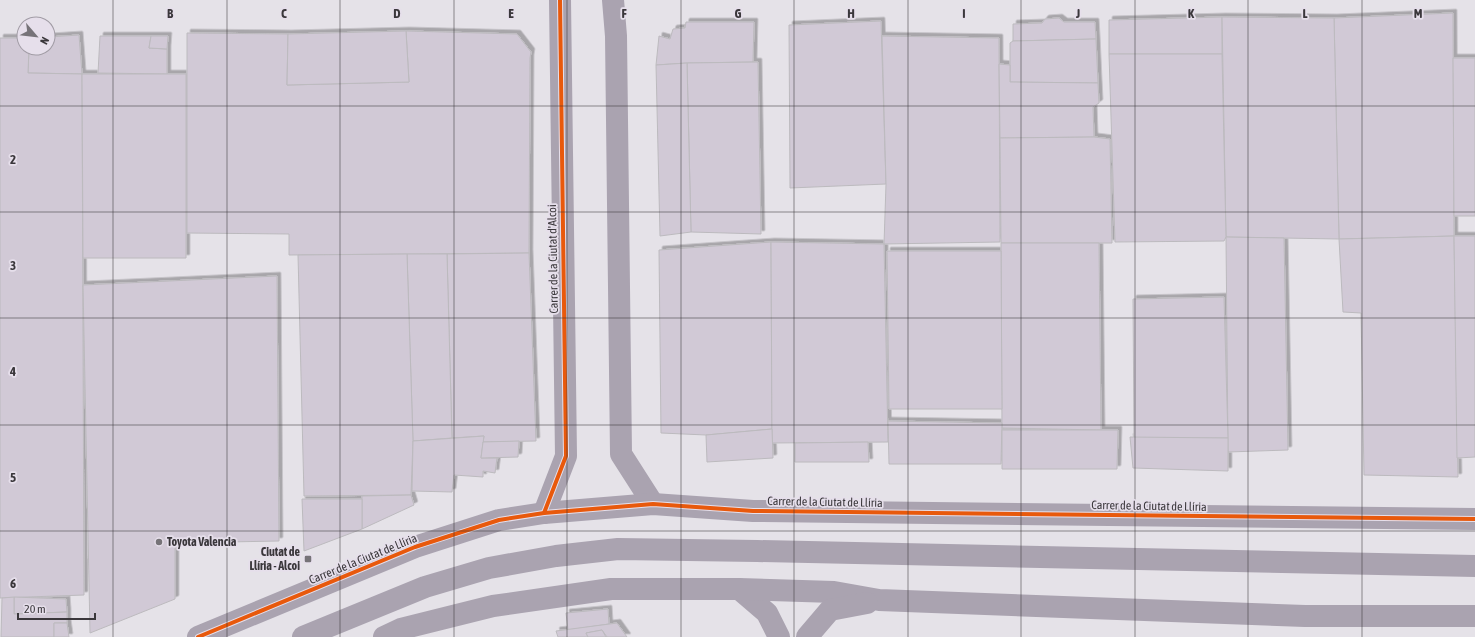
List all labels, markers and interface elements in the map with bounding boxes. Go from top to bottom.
text: B [167,6,174,21]
text: C [281,6,287,21]
text: D [393,6,401,21]
text: E [508,6,514,21]
text: F [621,6,627,21]
text: G [735,6,742,21]
text: H [847,6,855,21]
text: I [962,6,966,21]
text: J [1075,6,1080,21]
text: K [1188,6,1195,21]
text: L [1302,6,1308,21]
text: M [1414,6,1423,21]
north arrow [16,16,56,56]
text: N [38,35,52,46]
text: 2 [10,152,16,167]
street label: Carrer de la Ciutat d'Alcoi [545,204,561,314]
text: 3 [10,258,16,273]
text: 4 [9,364,16,379]
text: 5 [10,470,16,485]
street label: Carrer de la Ciutat de Llíria [767,494,883,510]
street label: Carrer de la Ciutat de Llíria [1091,498,1207,514]
street label: Carrer de la Ciutat de Llíria [307,531,419,587]
place label: Toyota Valencia [167,535,237,549]
marker: Toyota Valencia [154,537,164,547]
place label: Ciutat de Llíria - Alcoi [249,545,301,573]
marker: Ciutat de Llíria - Alcoi [303,554,313,564]
text: 6 [10,576,16,591]
scale bar [18,595,95,621]
text: 20 m [24,602,46,616]

